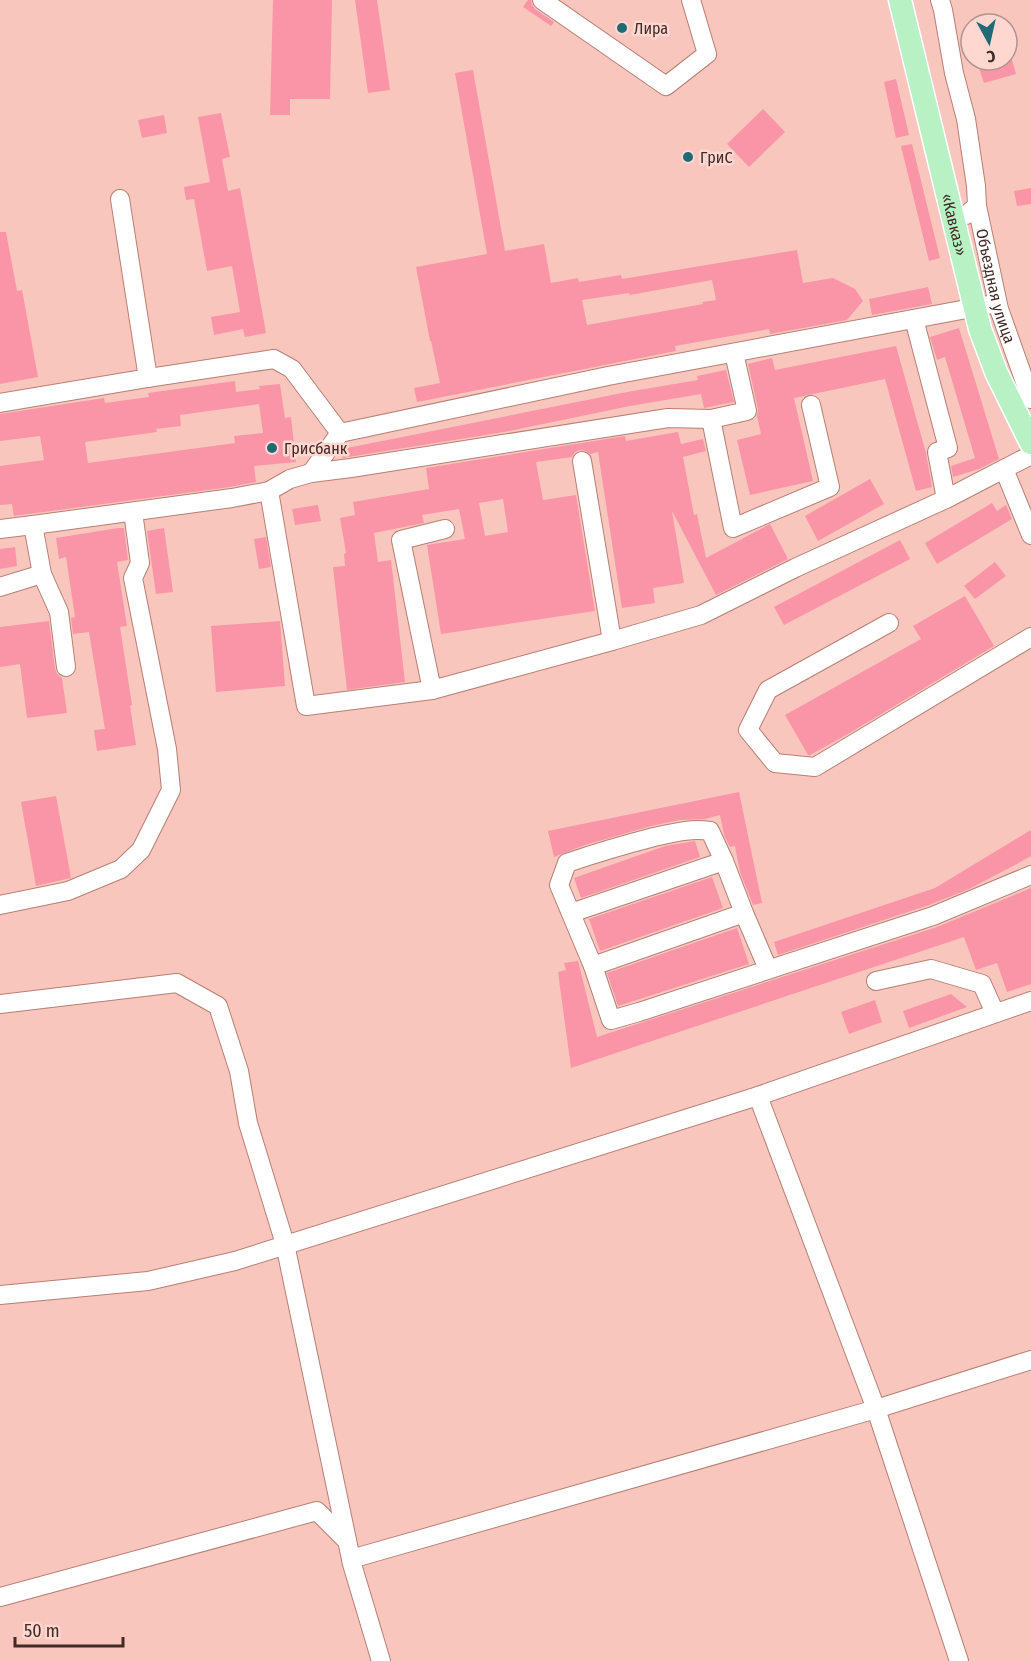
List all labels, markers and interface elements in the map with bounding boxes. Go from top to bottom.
north arrow [959,12,1019,72]
place label: Лира [634,19,668,38]
marker: Лира [615,21,629,35]
text: С [985,46,996,66]
place label: ГриС [700,148,733,167]
marker: ГриС [681,150,695,164]
street label: «Кавказ» [937,191,971,258]
street label: Объездная улица [972,227,1019,346]
place label: Грисбанк [284,439,348,458]
marker: Грисбанк [265,441,279,455]
scale bar [15,1610,123,1648]
text: 50 m [24,1620,60,1642]

